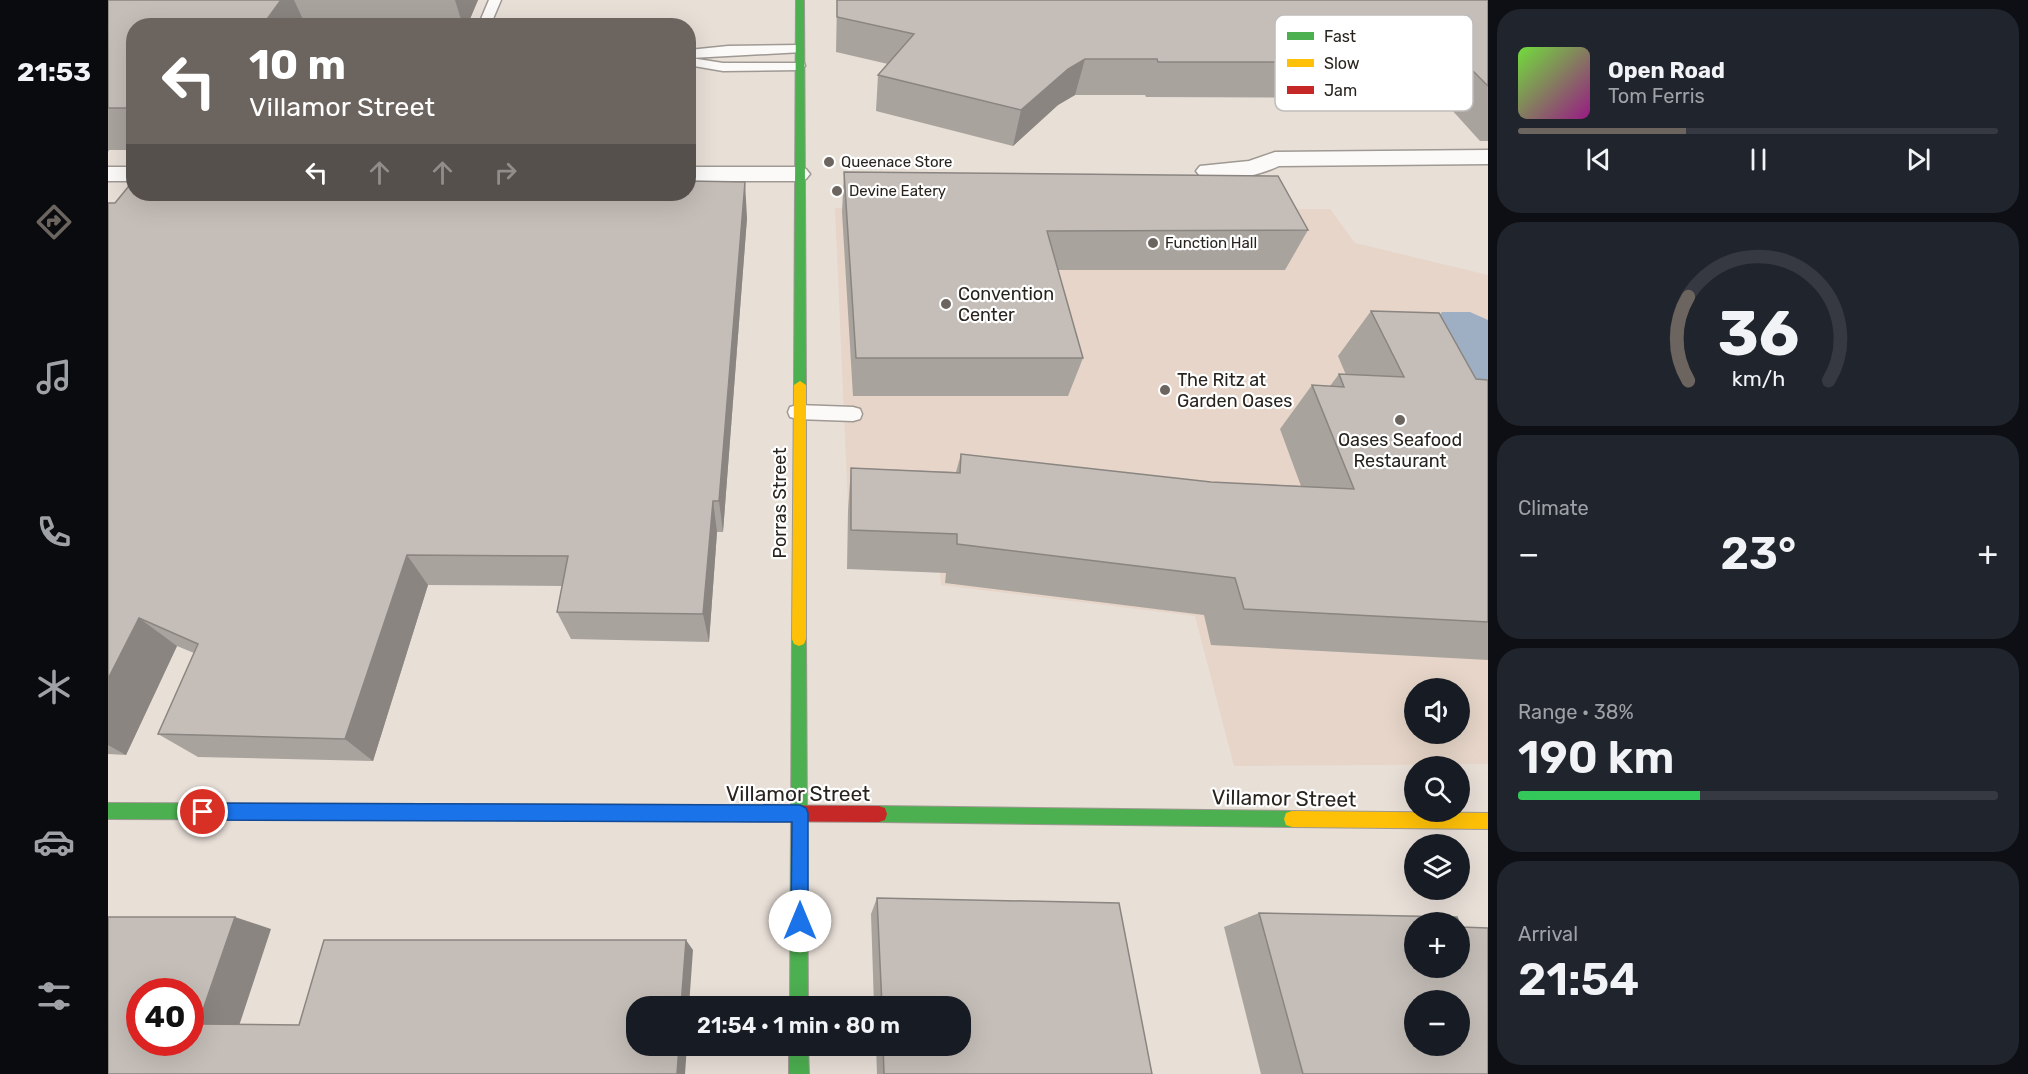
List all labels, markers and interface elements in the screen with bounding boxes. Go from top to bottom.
legend [1275,15,1473,111]
text: Fast [1324,27,1356,46]
text: 10 m [249,40,346,90]
icon: left [150,42,228,120]
text: Slow [1324,54,1360,73]
text: 21:53 [17,56,91,88]
text: Open Road [1608,57,1725,84]
text: Jam [1324,81,1357,100]
text: Tom Ferris [1608,84,1705,108]
text: Villamor Street [249,91,435,123]
icon: previous [1582,143,1615,176]
icon: pause [1742,143,1775,176]
icon: next [1902,143,1935,176]
place label: Queenace Store [841,153,952,171]
marker: Queenace Store [822,155,836,169]
icon: left [300,156,333,189]
icon: ahead [363,156,396,189]
icon: ahead [426,156,459,189]
icon: right [489,156,522,189]
place label: Devine Eatery [849,182,946,200]
marker: Devine Eatery [830,184,844,198]
icon: directions [33,201,75,243]
place label: Function Hall [1165,234,1257,252]
marker: Function Hall [1146,236,1160,250]
place label: Convention Center [958,283,1054,326]
marker: Convention Center [939,297,953,311]
text: 36 [1717,297,1799,371]
icon: music [33,356,75,398]
text: km/h [1731,366,1785,391]
place label: The Ritz at Garden Oases [1177,369,1293,412]
marker: The Ritz at Garden Oases [1158,383,1172,397]
marker: Oases Seafood Restaurant [1393,413,1407,427]
place label: Oases Seafood Restaurant [1338,429,1462,472]
street label: Porras Street [769,448,791,558]
text: Climate [1518,496,1589,520]
icon: phone [33,511,75,553]
text: 23° [1721,527,1796,580]
text: − [1518,534,1539,573]
text: + [1977,534,1998,573]
icon: climate [33,666,75,708]
map controls [1404,678,1470,1056]
button: sound [1404,678,1470,744]
text: Range · 38% [1518,700,1634,724]
text: 190 km [1518,731,1674,784]
button: search [1404,756,1470,822]
street label: Villamor Street [726,781,870,806]
street label: Villamor Street [1211,784,1357,812]
pin [177,786,228,837]
icon: arrive [186,795,219,828]
icon: car [33,821,75,863]
button: layers [1404,834,1470,900]
position arrow [768,889,832,953]
button: + [1404,912,1470,978]
text: Arrival [1518,922,1578,946]
text: 21:54 [1518,953,1639,1006]
icon: filters [33,975,75,1017]
speed limit sign: 40 [126,978,204,1056]
button: − [1404,990,1470,1056]
text: 21:54 · 1 min · 80 m [697,1012,900,1039]

